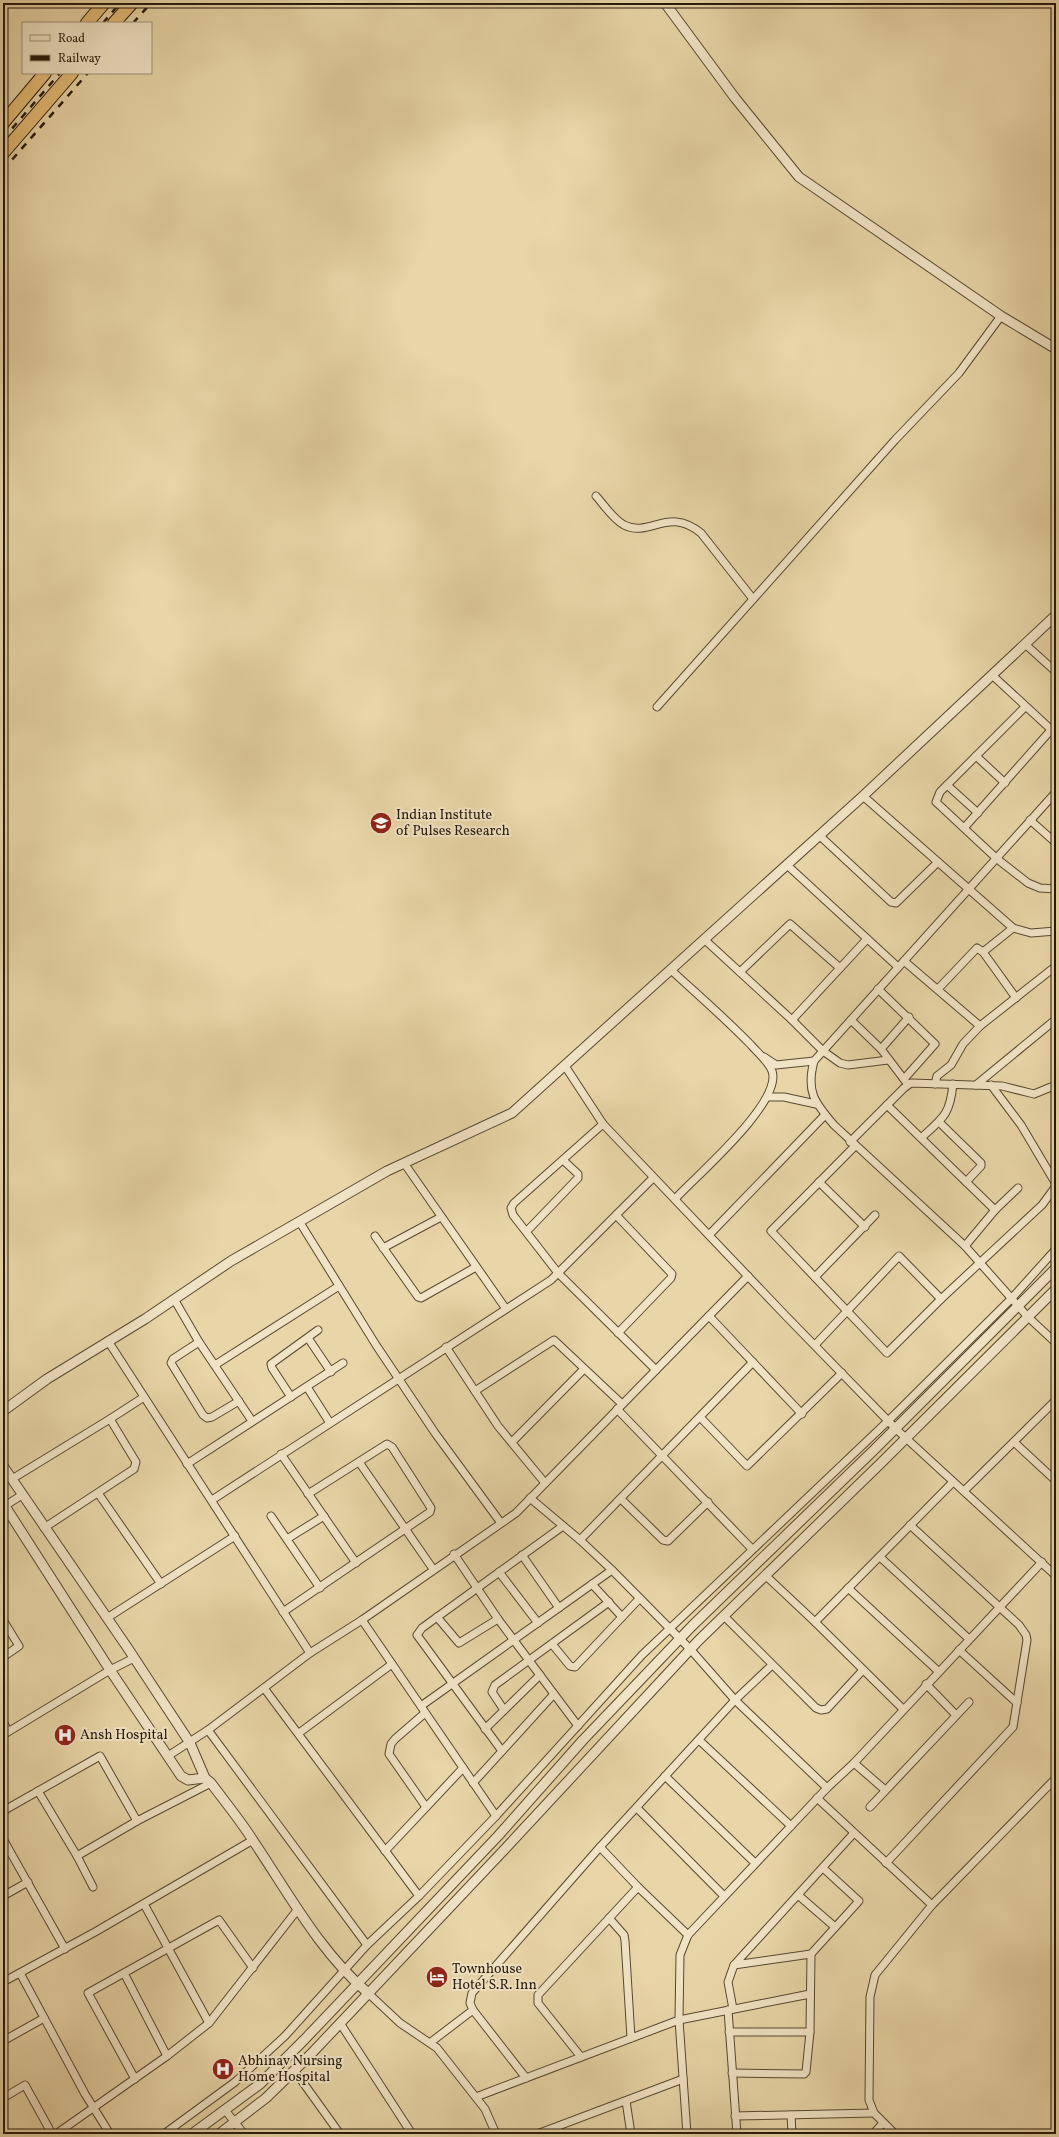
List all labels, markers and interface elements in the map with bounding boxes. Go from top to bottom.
legend [22,22,152,74]
text: Road [58,31,85,47]
text: Railway [58,51,101,67]
place label: Indian Institute of Pulses Research [396,806,510,841]
school or university icon: Indian Institute of Pulses Research [368,810,394,836]
hospital icon: Ansh Hospital [52,1722,78,1748]
place label: Ansh Hospital [80,1726,168,1745]
place label: Townhouse Hotel S.R. Inn [452,1960,537,1995]
hotel icon: Townhouse Hotel S.R. Inn [424,1964,450,1990]
place label: Abhinav Nursing Home Hospital [238,2052,342,2087]
hospital icon: Abhinav Nursing Home Hospital [210,2056,236,2082]

